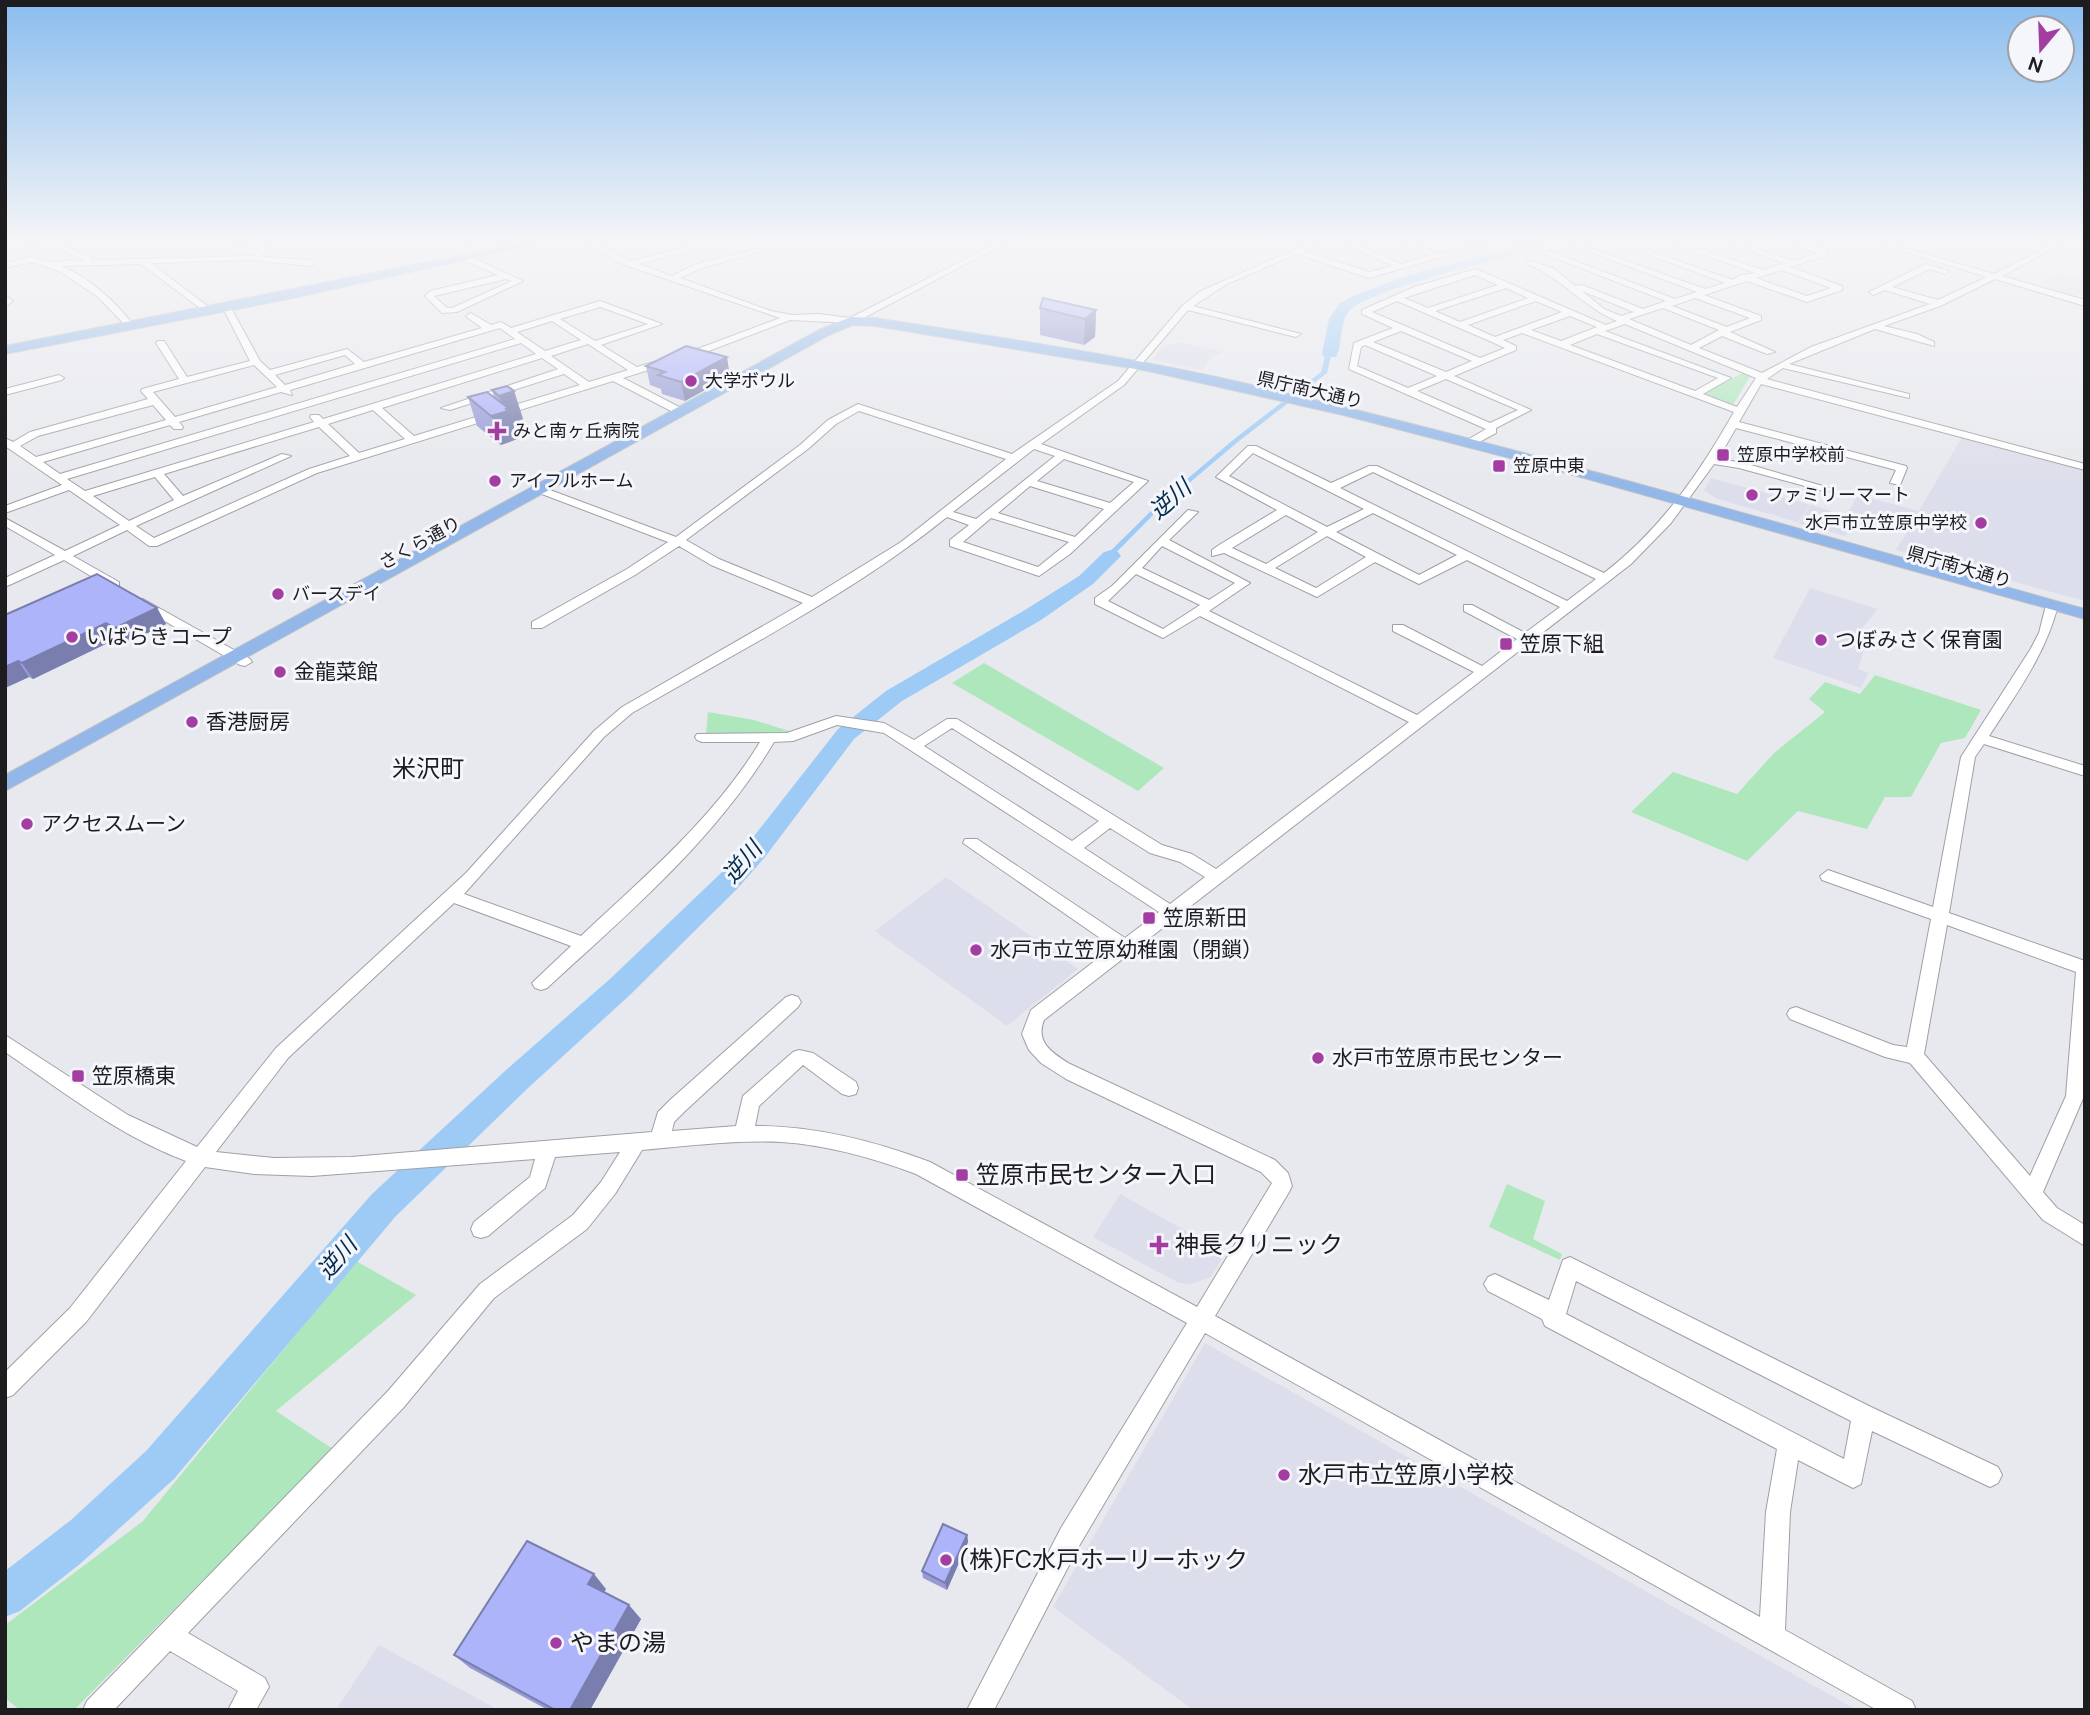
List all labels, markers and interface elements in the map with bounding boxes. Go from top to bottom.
north arrow [2006,14,2076,84]
text: N [2025,51,2046,79]
street label: 県庁南大通り [1255,366,1365,414]
place label: 大学ボウル [705,369,795,393]
marker: 大学ボウル [683,373,699,389]
place label: みと南ヶ丘病院 [513,419,639,443]
marker: みと南ヶ丘病院 [487,421,507,441]
place label: 笠原中学校前 [1737,443,1845,467]
marker: 笠原中学校前 [1715,447,1731,463]
place label: 笠原中東 [1513,454,1585,478]
marker: 笠原中東 [1491,458,1507,474]
place label: アイフルホーム [509,469,634,493]
water label: 逆川 [1143,471,1199,525]
marker: アイフルホーム [487,473,503,489]
place label: ファミリーマート [1766,483,1910,507]
marker: ファミリーマート [1744,487,1760,503]
street label: さくら通り [375,511,465,575]
place label: 水戸市立笠原中学校 [1805,511,1967,535]
marker: 水戸市立笠原中学校 [1973,515,1989,531]
street label: 県庁南大通り [1904,541,2014,593]
place label: バースデイ [292,582,381,606]
marker: バースデイ [270,586,286,602]
place label: いばらきコープ [86,623,232,651]
place label: つぼみさく保育園 [1835,626,2003,654]
marker: いばらきコープ [64,629,80,645]
place label: 笠原下組 [1520,630,1604,658]
marker: つぼみさく保育園 [1813,632,1829,648]
marker: 笠原下組 [1498,636,1514,652]
place label: 金龍菜館 [294,658,378,686]
marker: 金龍菜館 [272,664,288,680]
place label: 香港厨房 [206,708,290,736]
marker: 香港厨房 [184,714,200,730]
district label: 米沢町 [392,753,464,784]
place label: アクセスムーン [41,810,186,838]
marker: アクセスムーン [19,816,35,832]
water label: 逆川 [716,832,770,889]
place label: 笠原新田 [1163,904,1247,932]
marker: 笠原新田 [1141,910,1157,926]
place label: 水戸市立笠原幼稚園（閉鎖） [990,936,1263,964]
marker: 水戸市立笠原幼稚園（閉鎖） [968,942,984,958]
place label: 水戸市笠原市民センター [1332,1044,1563,1072]
marker: 水戸市笠原市民センター [1310,1050,1326,1066]
place label: 笠原橋東 [92,1062,176,1090]
marker: 笠原橋東 [70,1068,86,1084]
place label: 笠原市民センター入口 [976,1159,1216,1190]
marker: 笠原市民センター入口 [954,1167,970,1183]
water label: 逆川 [311,1229,365,1285]
place label: 神長クリニック [1175,1229,1343,1260]
marker: 神長クリニック [1149,1235,1169,1255]
place label: 水戸市立笠原小学校 [1298,1459,1514,1490]
marker: 水戸市立笠原小学校 [1276,1467,1292,1483]
place label: (株)FC水戸ホーリーホック [960,1544,1248,1575]
marker: (株)FC水戸ホーリーホック [938,1552,954,1568]
place label: やまの湯 [570,1627,666,1658]
marker: やまの湯 [548,1635,564,1651]

